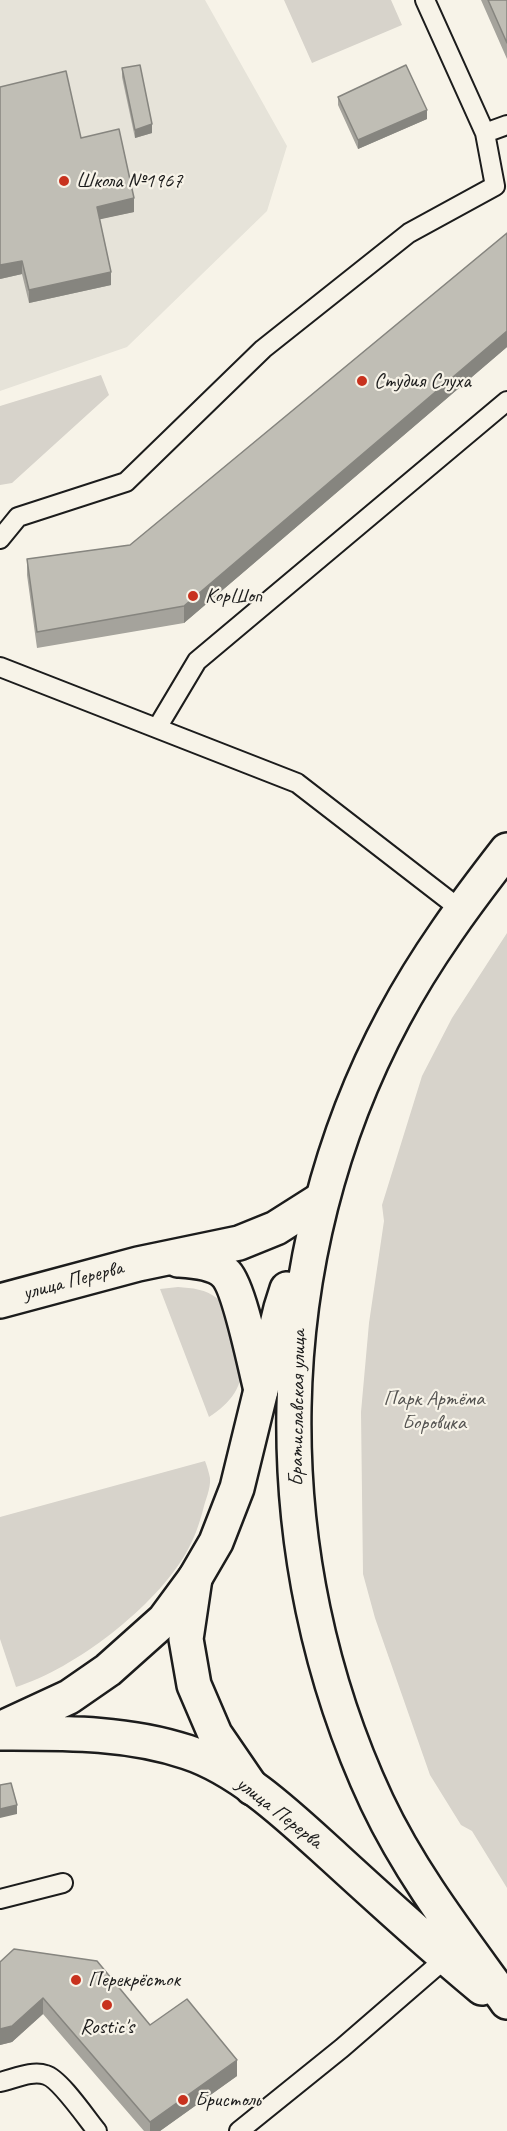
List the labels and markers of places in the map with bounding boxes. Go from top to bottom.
place label: Школа №1967 [76,168,183,194]
marker: Школа №1967 [57,174,71,188]
place label: Студия Слуха [374,368,471,394]
marker: Студия Слуха [355,374,369,388]
place label: КорШоп [205,583,262,609]
marker: КорШоп [186,589,200,603]
place label: Перекрёсток [88,1967,180,1993]
marker: Перекрёсток [69,1973,83,1987]
marker: Rostic's [100,1998,114,2012]
place label: Rostic's [80,2014,134,2040]
place label: Бристоль [195,2087,260,2113]
marker: Бристоль [176,2093,190,2107]

